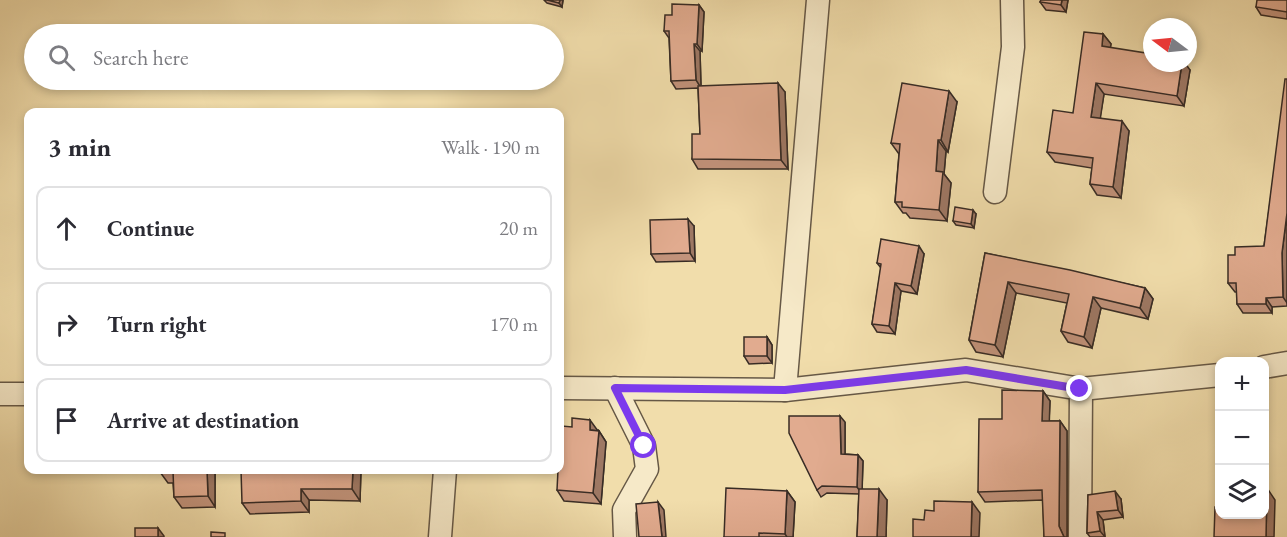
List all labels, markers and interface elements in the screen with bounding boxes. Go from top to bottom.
north arrow [1143,18,1197,72]
search box [24,24,564,90]
icon: search [45,41,78,74]
text: Search here [93,43,188,72]
text: 3 min [48,130,111,164]
text: Walk · 190 m [441,134,540,160]
icon: ahead [50,212,83,245]
text: Continue [107,214,194,243]
text: 20 m [499,215,538,241]
icon: right [50,308,83,341]
text: Turn right [107,310,206,339]
text: 170 m [490,311,538,337]
map controls [1215,357,1269,519]
button: + [1215,357,1269,411]
route end [1066,375,1092,401]
icon: arrive [50,404,83,437]
text: Arrive at destination [107,406,299,435]
button: − [1215,411,1269,465]
route start [630,432,656,458]
button: layers [1215,465,1269,519]

